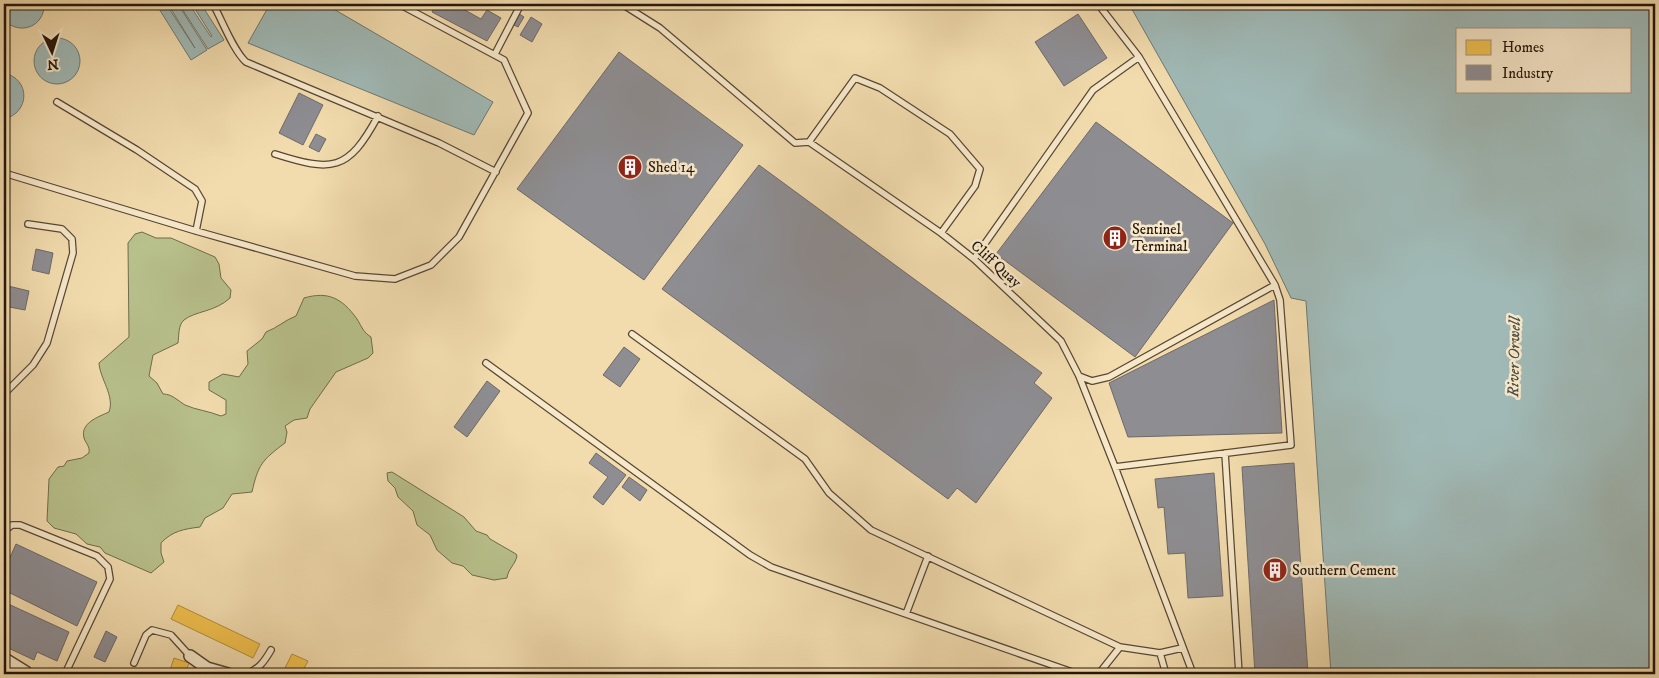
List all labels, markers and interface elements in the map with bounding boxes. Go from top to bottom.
north arrow [28,28,78,78]
legend [1456,28,1632,92]
text: Homes [1502,38,1544,57]
text: N [46,55,59,73]
text: Industry [1502,64,1554,83]
building icon: Shed 14 [617,154,643,180]
place label: Shed 14 [648,158,695,177]
place label: Sentinel Terminal [1132,220,1188,256]
building icon: Sentinel Terminal [1102,225,1128,251]
street label: Cliff Quay [967,236,1026,292]
water label: River Orwell [1503,315,1525,398]
building icon: Southern Cement [1262,557,1288,583]
place label: Southern Cement [1292,561,1396,580]

